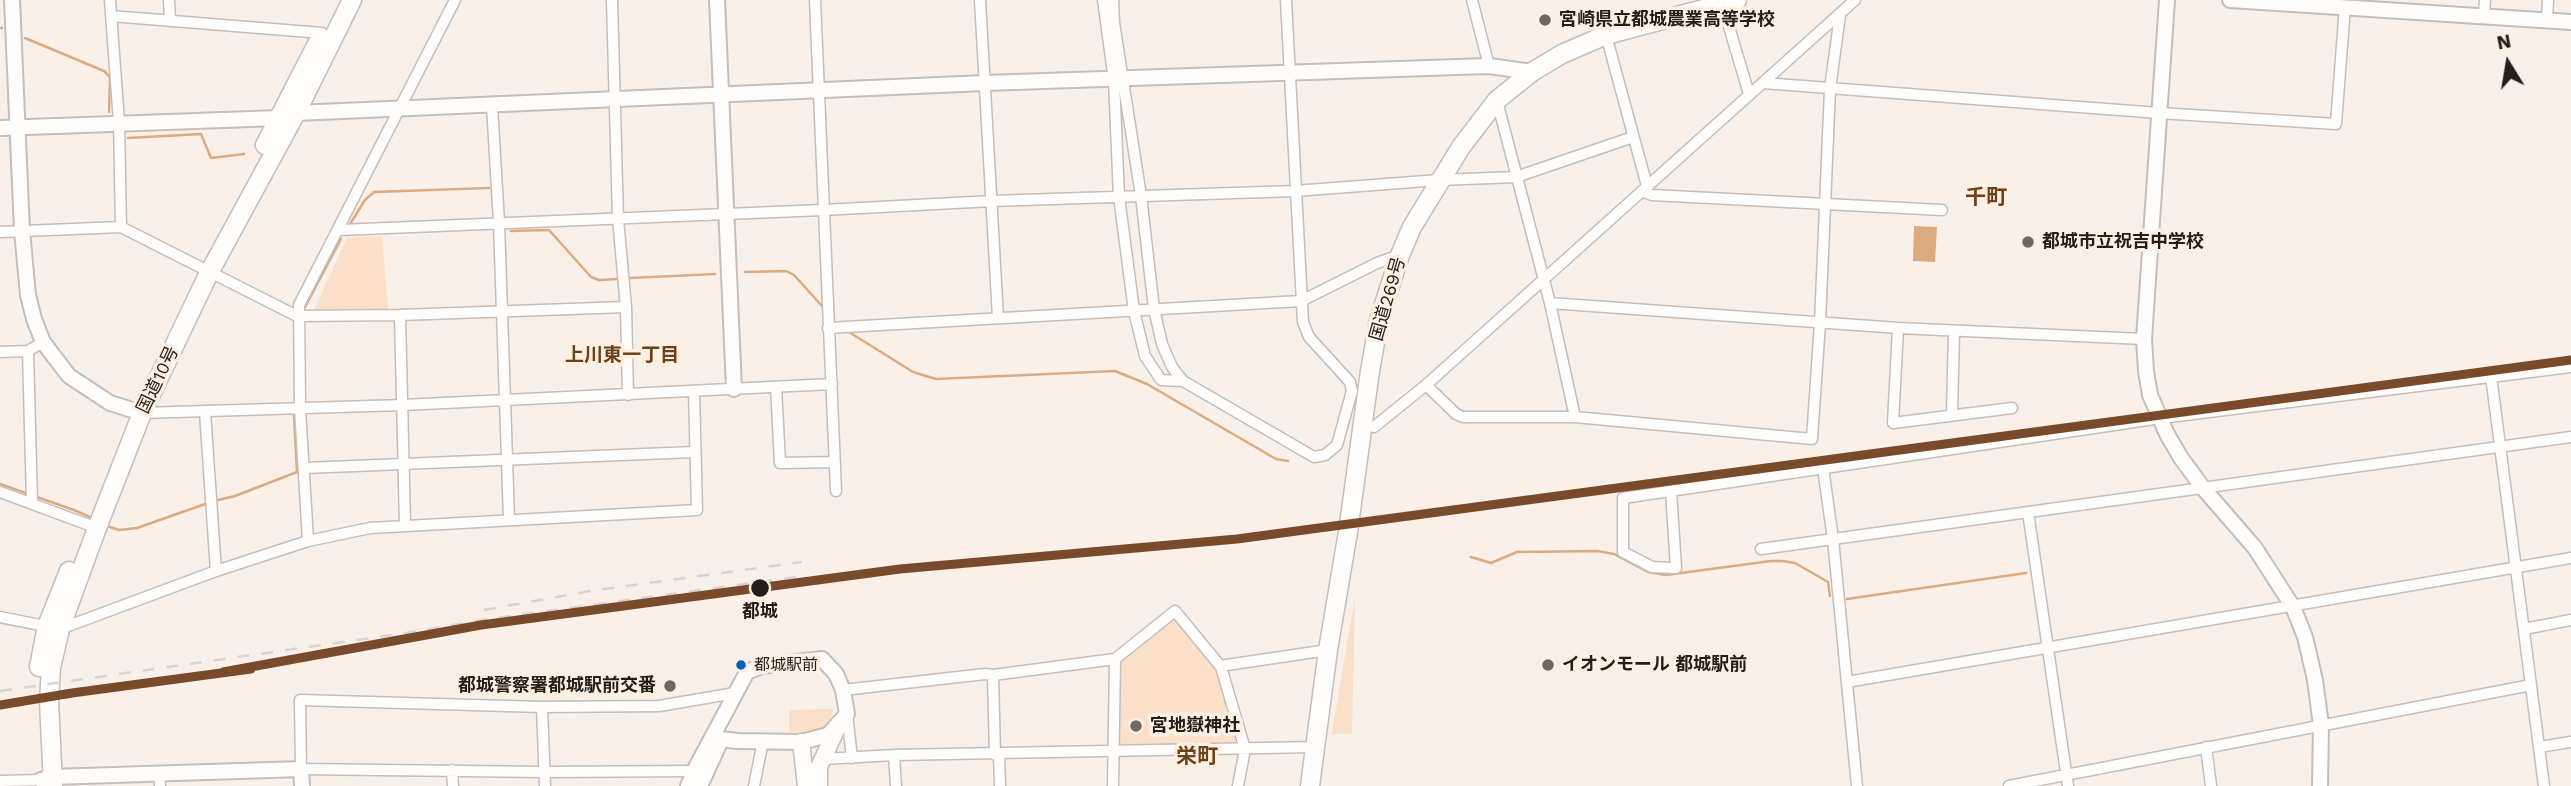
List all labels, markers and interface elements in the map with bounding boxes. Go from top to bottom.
place label: 宮崎県立都城農業高等学校 [1559,9,1775,31]
marker: 宮崎県立都城農業高等学校 [1537,12,1553,28]
north arrow [2473,28,2543,98]
text: N [2495,29,2513,55]
district label: 千町 [1965,185,2007,211]
place label: 都城市立祝吉中学校 [2042,231,2204,253]
marker: 都城市立祝吉中学校 [2020,234,2036,250]
street label: 国道269号 [1366,254,1410,344]
street label: 国道10号 [132,343,184,417]
district label: 上川東一丁目 [565,344,679,366]
marker: 都城 [749,577,771,599]
place label: 都城 [742,601,778,623]
place label: イオンモール 都城駅前 [1562,654,1747,676]
place label: 都城駅前 [754,655,818,675]
marker: イオンモール 都城駅前 [1540,657,1556,673]
marker: 都城駅前 [734,658,748,672]
place label: 都城警察署都城駅前交番 [458,675,656,697]
marker: 都城警察署都城駅前交番 [662,678,678,694]
place label: 宮地嶽神社 [1150,715,1240,737]
marker: 宮地嶽神社 [1128,718,1144,734]
district label: 栄町 [1176,744,1218,770]

